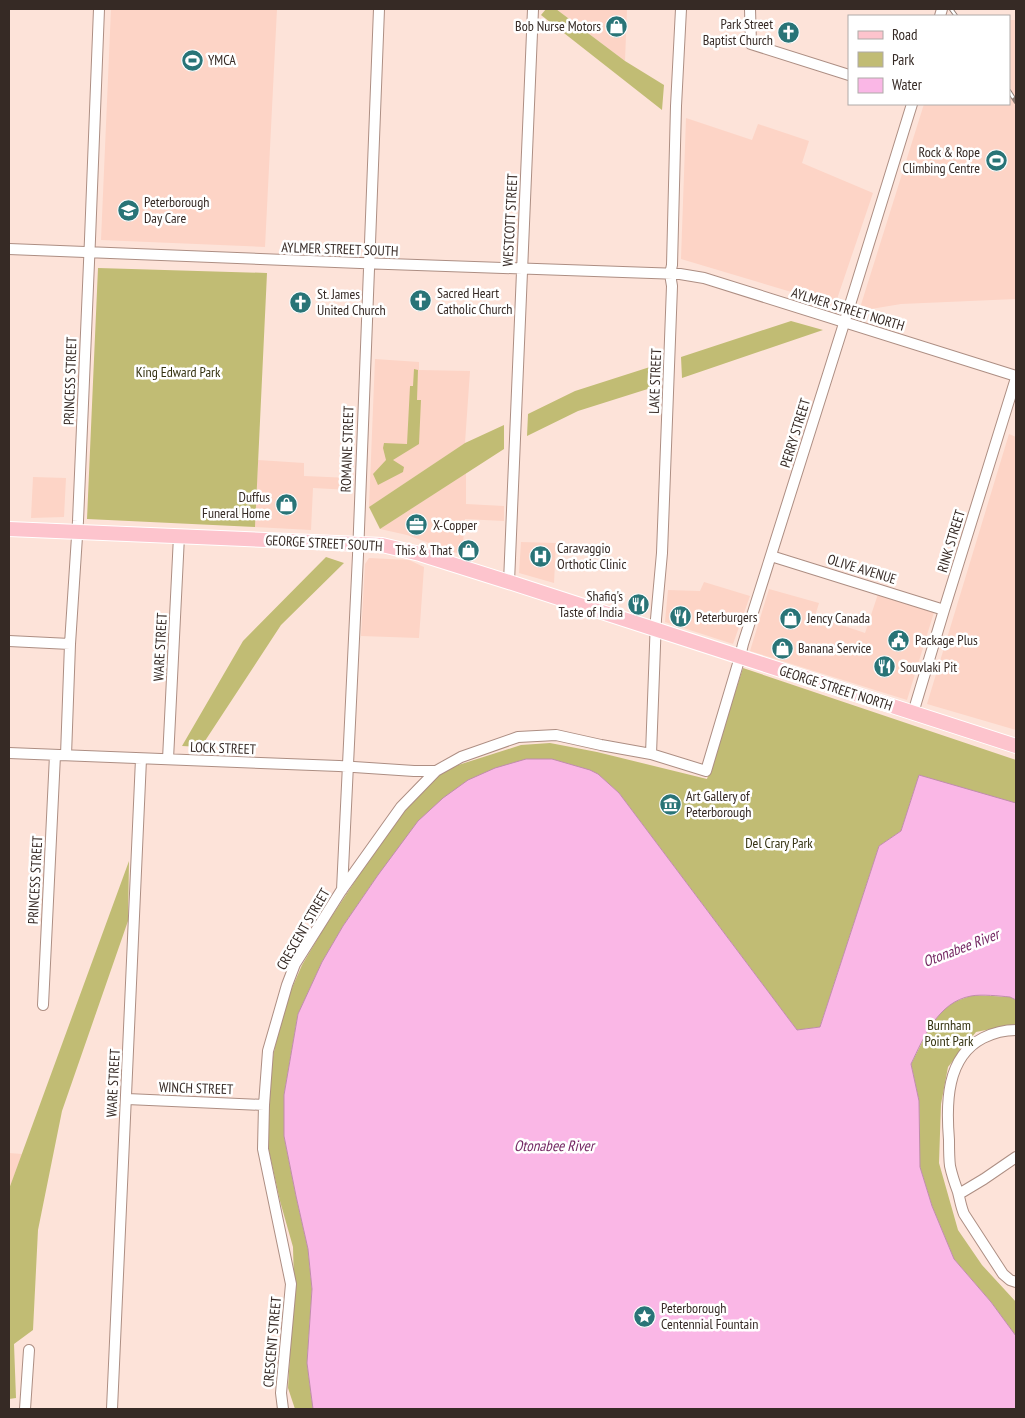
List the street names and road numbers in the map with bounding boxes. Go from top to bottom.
street label: WESTCOTT STREET [499,172,521,267]
street label: AYLMER STREET SOUTH [281,238,399,260]
street label: AYLMER STREET NORTH [789,283,907,335]
street label: PRINCESS STREET [59,336,81,426]
street label: LAKE STREET [645,347,665,414]
street label: PERRY STREET [776,396,814,470]
street label: ROMAINE STREET [336,405,358,493]
street label: RINK STREET [933,507,969,574]
street label: GEORGE STREET SOUTH [265,531,383,555]
street label: OLIVE AVENUE [825,550,899,588]
street label: WARE STREET [149,612,171,682]
street label: GEORGE STREET NORTH [777,661,895,715]
street label: LOCK STREET [190,738,257,758]
street label: PRINCESS STREET [24,835,46,925]
street label: CRESCENT STREET [272,884,334,973]
street label: WARE STREET [102,1048,124,1118]
street label: WINCH STREET [159,1078,234,1098]
street label: CRESCENT STREET [259,1295,285,1388]

